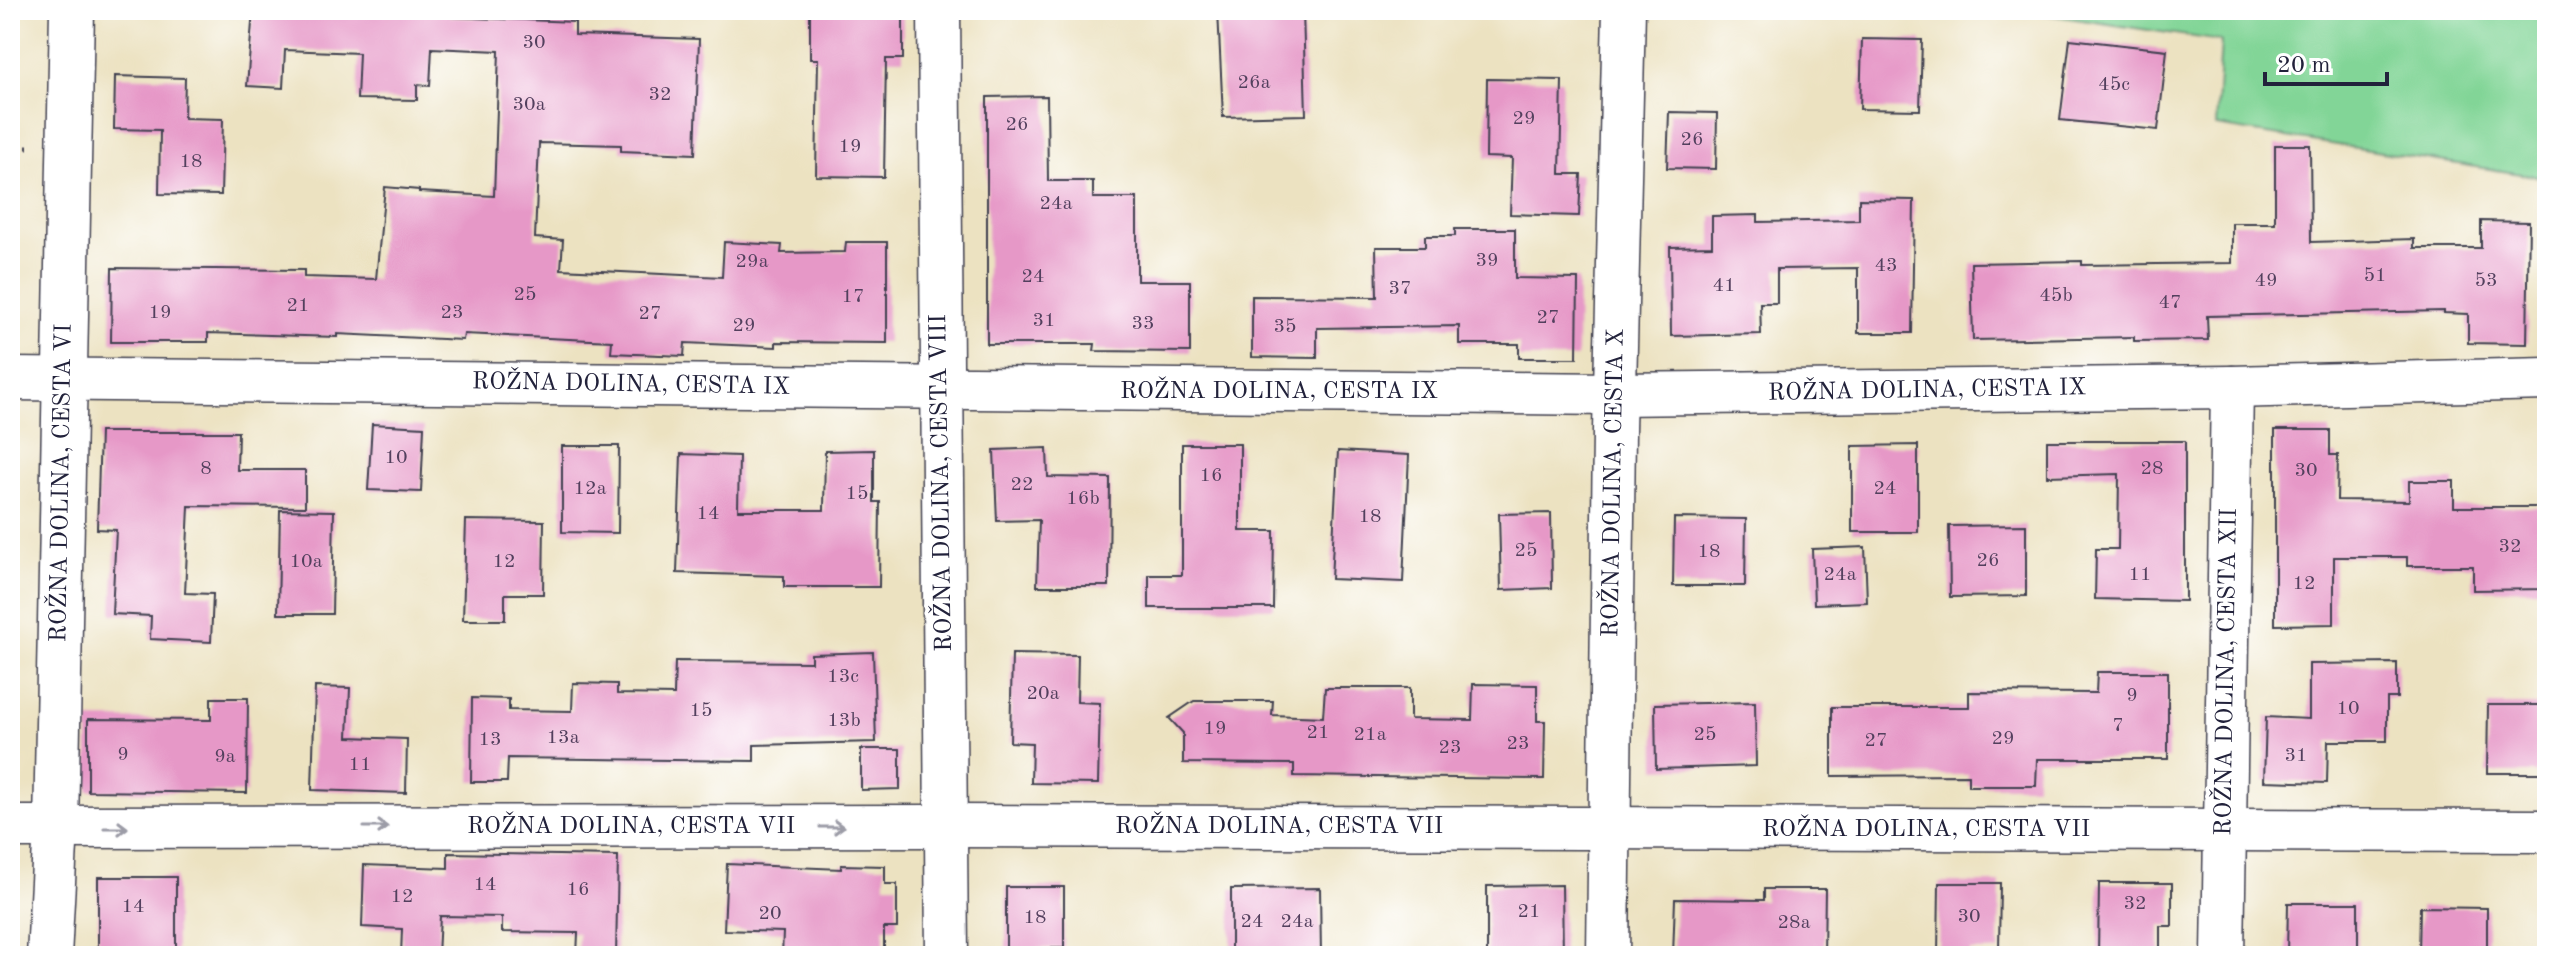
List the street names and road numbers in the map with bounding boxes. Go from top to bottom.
street label: ROŽNA DOLINA, CESTA VIII [923,314,957,652]
street label: ROŽNA DOLINA, CESTA VI [43,323,77,643]
street label: ROŽNA DOLINA, CESTA X [1595,328,1629,638]
street label: ROŽNA DOLINA, CESTA IX [472,366,790,400]
street label: ROŽNA DOLINA, CESTA IX [1768,372,2086,406]
street label: ROŽNA DOLINA, CESTA IX [1120,376,1438,404]
street label: ROŽNA DOLINA, CESTA XII [2208,508,2242,836]
street label: ROŽNA DOLINA, CESTA VII [467,811,795,839]
street label: ROŽNA DOLINA, CESTA VII [1115,811,1443,839]
street label: ROŽNA DOLINA, CESTA VII [1762,814,2090,842]

